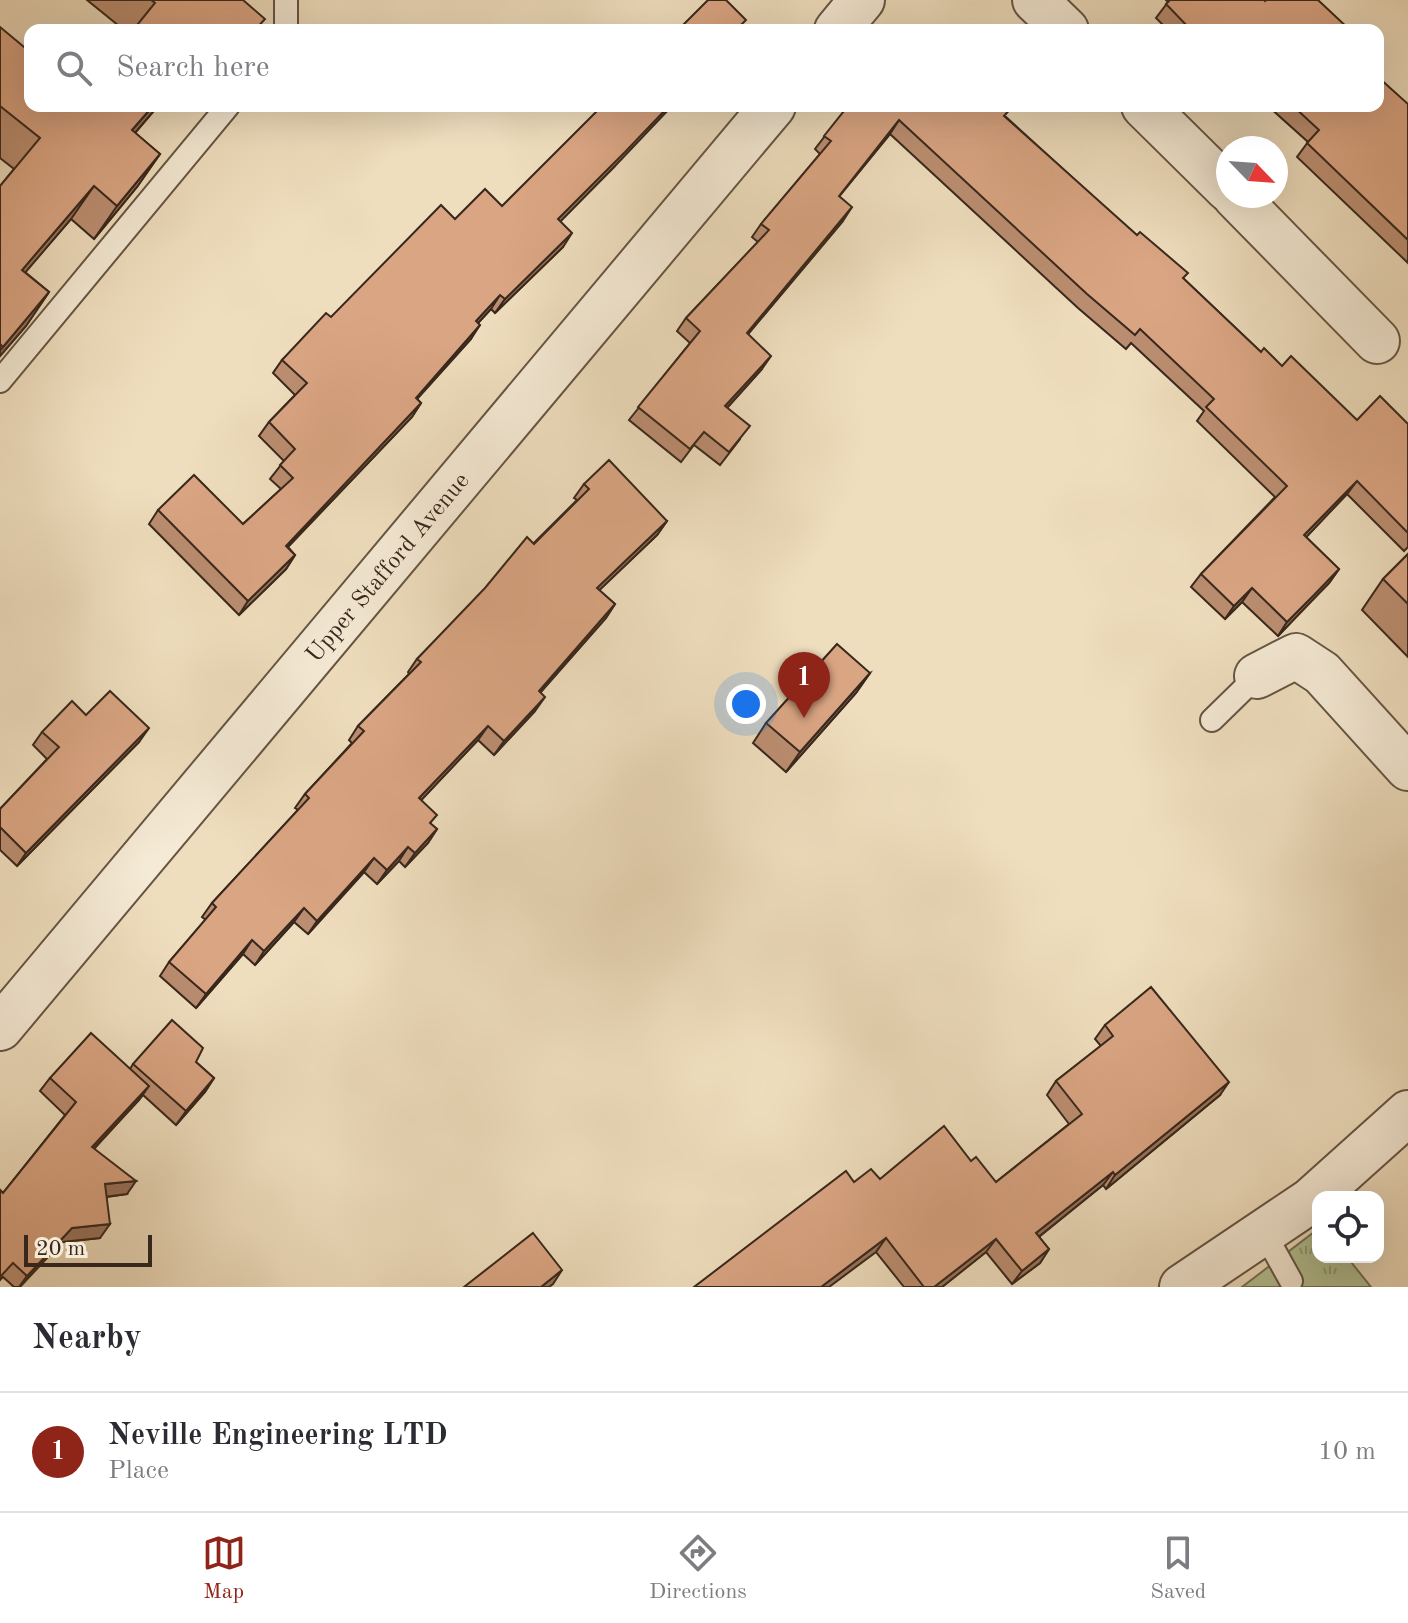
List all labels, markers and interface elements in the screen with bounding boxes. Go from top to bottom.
search box [24,24,1384,112]
icon: search [52,46,96,90]
text: Search here [116,53,270,83]
north arrow [1216,136,1288,208]
street label: Upper Stafford Avenue [302,469,475,668]
pin: 1 [778,652,830,718]
your location [726,684,766,724]
map controls [1312,1191,1384,1263]
button: locate [1312,1191,1384,1263]
scale bar [24,1231,152,1267]
text: 20 m [36,1238,85,1260]
text: Nearby [32,1322,142,1356]
text: Neville Engineering LTD [108,1421,448,1451]
text: 1 [50,1439,66,1465]
text: 10 m [1318,1439,1376,1465]
text: Place [108,1458,169,1484]
tab: Map [202,1531,246,1606]
tab: Directions [649,1531,747,1606]
tab: Saved [1150,1531,1206,1606]

